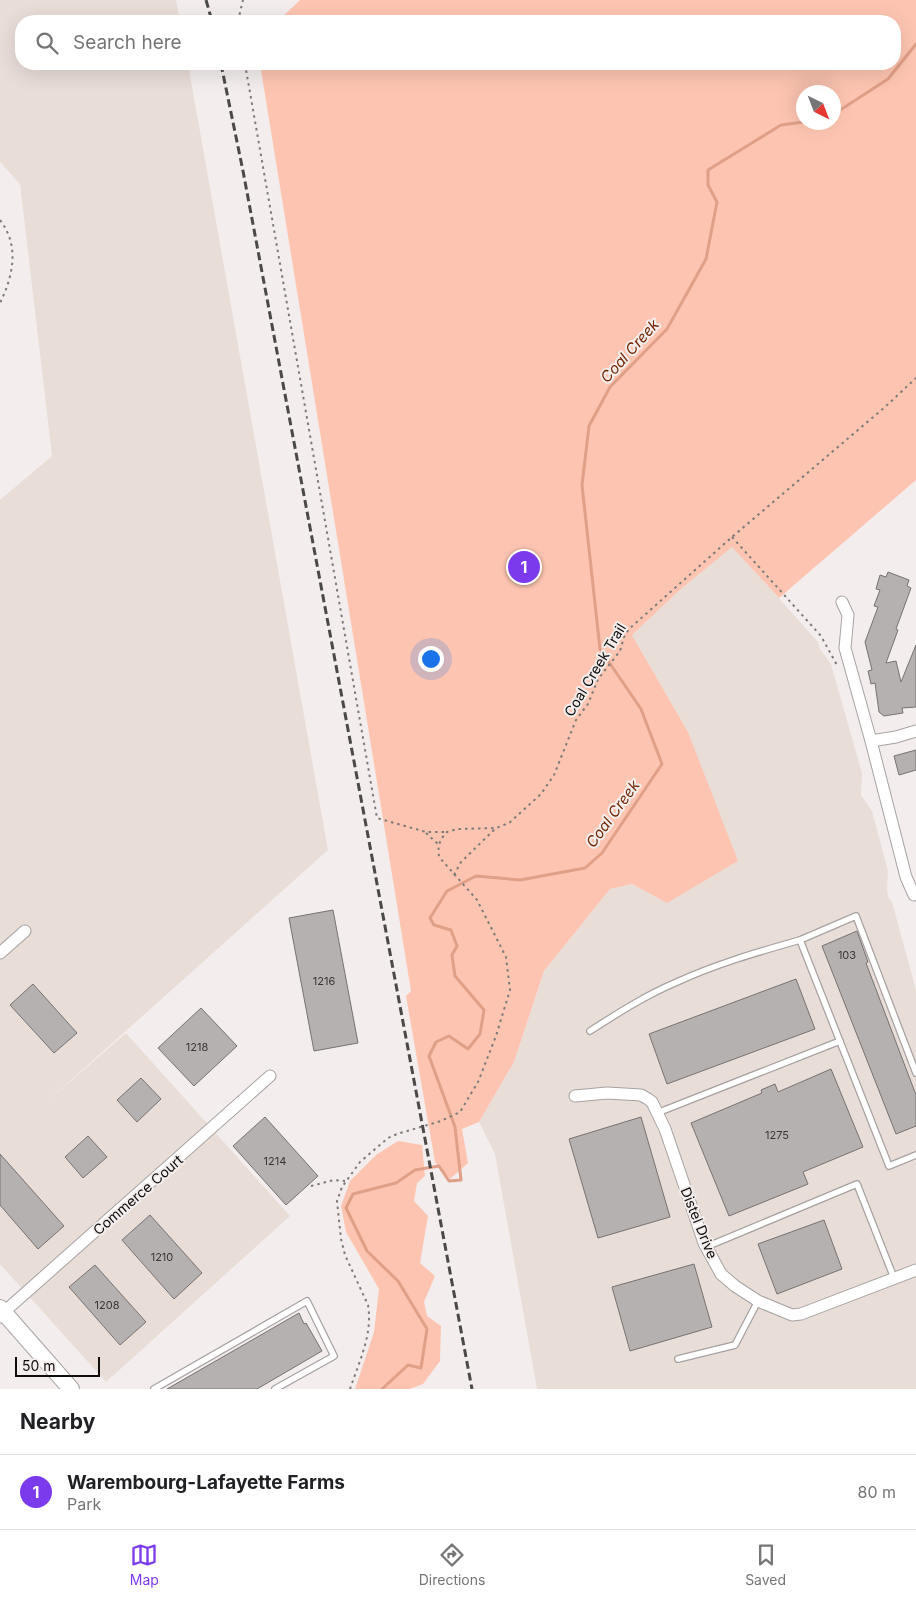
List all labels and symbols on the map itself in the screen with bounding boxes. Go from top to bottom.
north arrow [796,85,841,130]
water label: Coal Creek [596,314,664,386]
pin: 1 [508,548,540,586]
street label: Coal Creek Trail [560,620,629,719]
your location [418,646,444,672]
water label: Coal Creek [582,776,644,851]
house number: 103 [838,948,856,962]
house number: 1216 [313,974,335,988]
house number: 1218 [186,1040,208,1054]
house number: 1275 [765,1128,789,1142]
street label: Commerce Court [89,1151,186,1238]
house number: 1214 [264,1154,286,1168]
street label: Distel Drive [677,1185,721,1261]
house number: 1210 [151,1250,173,1264]
house number: 1208 [95,1298,120,1312]
scale bar [15,1354,100,1377]

